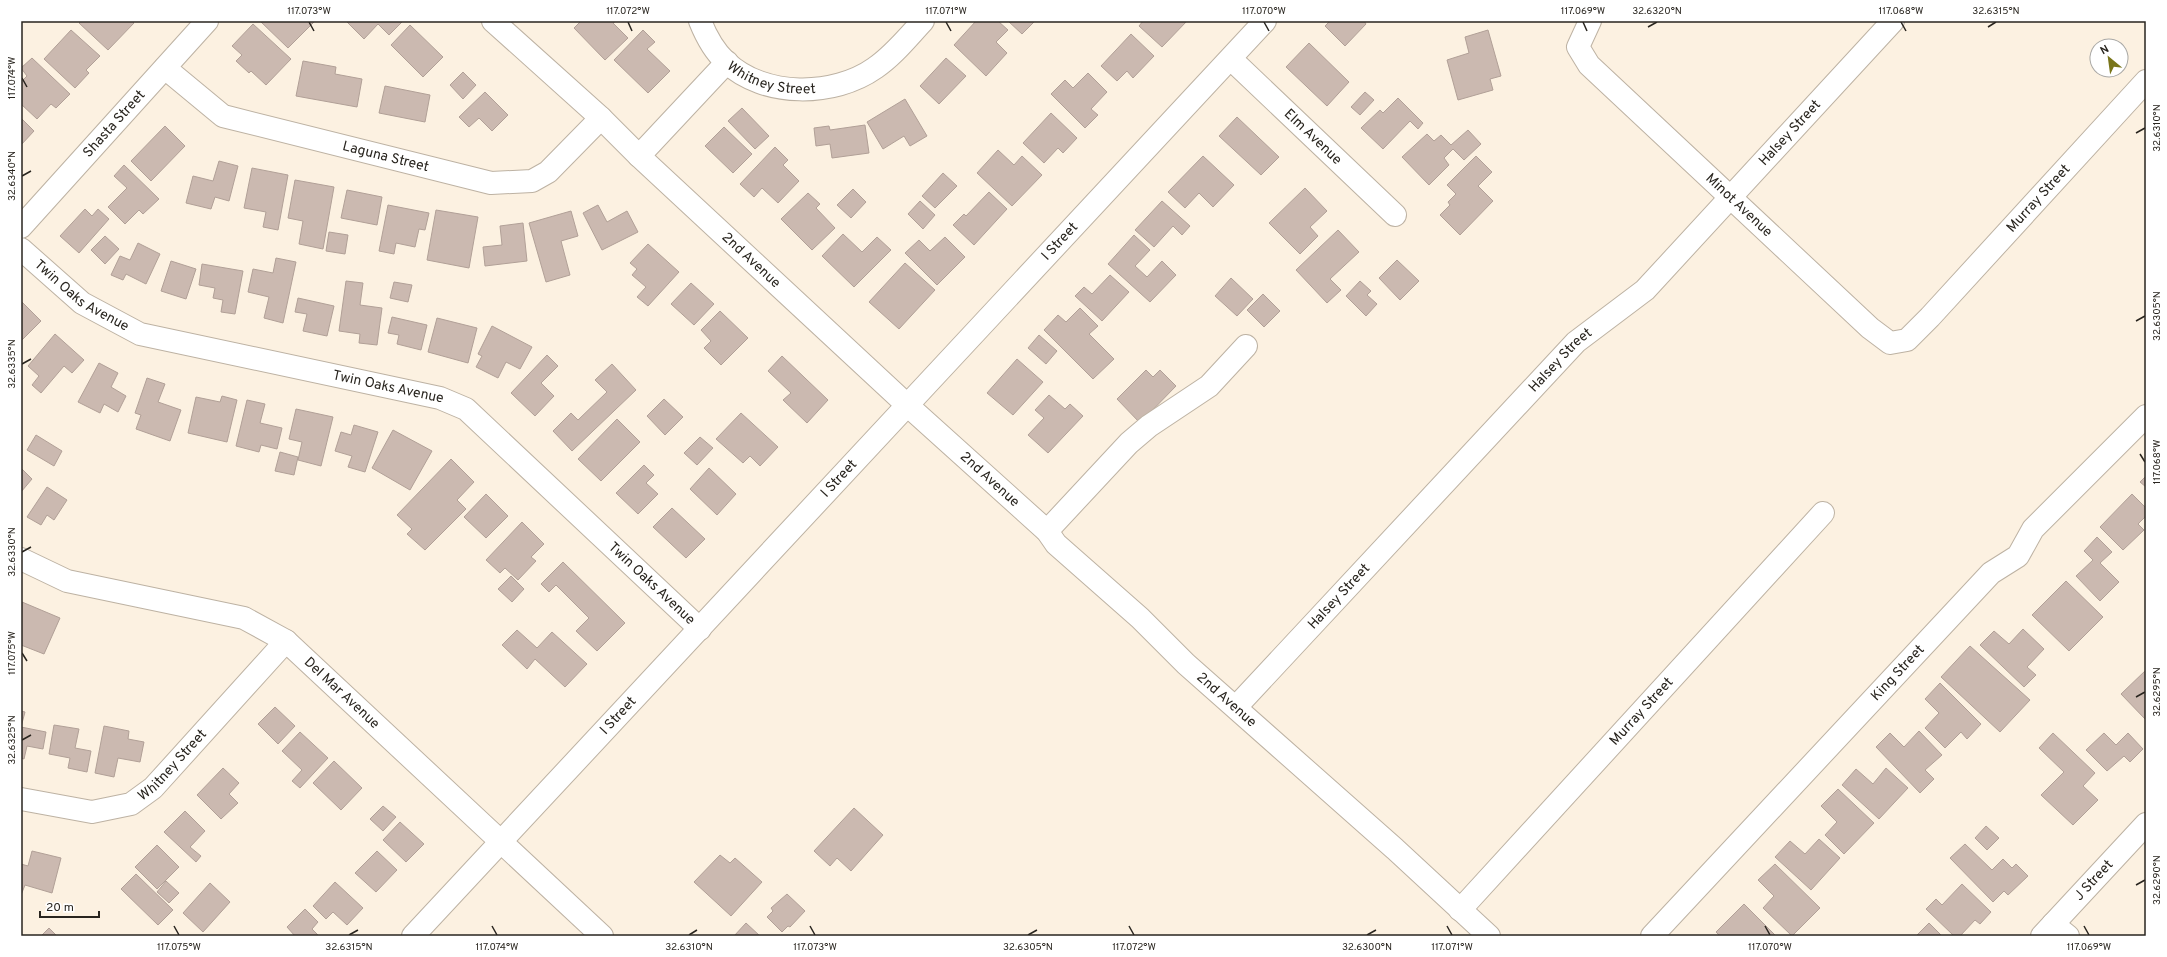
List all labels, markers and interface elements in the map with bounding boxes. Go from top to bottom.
text: 117.073°W [287,5,331,18]
text: 117.072°W [606,5,650,18]
text: 117.071°W [925,5,967,18]
text: 117.070°W [1242,5,1286,18]
text: 117.069°W [1561,5,1605,18]
text: 32.6320°N [1632,5,1682,18]
text: 117.068°W [1879,5,1923,18]
text: 32.6315°N [1972,5,2020,18]
north arrow [2089,38,2129,78]
text: N [2098,42,2111,58]
text: 117.074°W [6,57,19,99]
street label: Whitney Street [724,58,816,98]
street label: Shasta Street [80,87,149,161]
street label: Halsey Street [1755,96,1824,169]
text: 32.6310°N [2151,104,2164,152]
street label: Elm Avenue [1280,105,1345,168]
street label: Laguna Street [341,138,431,176]
text: 32.6340°N [6,151,19,201]
street label: Murray Street [2003,161,2074,236]
street label: Minot Avenue [1702,170,1776,241]
street label: I Street [1038,219,1082,264]
street label: 2nd Avenue [718,229,784,292]
street label: Twin Oaks Avenue [31,256,132,335]
text: 32.6305°N [2151,291,2164,341]
street label: Halsey Street [1525,324,1595,396]
text: 32.6335°N [6,339,19,389]
street label: Twin Oaks Avenue [331,367,445,407]
text: 117.068°W [2151,440,2164,484]
street label: 2nd Avenue [956,448,1023,511]
street label: I Street [817,456,861,501]
text: 32.6330°N [6,527,19,577]
street label: Twin Oaks Avenue [605,539,699,628]
street label: Halsey Street [1304,560,1374,633]
text: 117.075°W [6,631,19,675]
street label: King Street [1867,641,1928,705]
street label: Del Mar Avenue [300,654,383,733]
text: 32.6295°N [2151,667,2164,717]
street label: 2nd Avenue [1193,669,1260,731]
street label: Murray Street [1606,674,1677,749]
street label: I Street [596,693,640,738]
text: 32.6325°N [6,715,19,765]
street label: Whitney Street [135,726,210,805]
text: 32.6290°N [2151,855,2164,905]
street label: J Street [2071,856,2117,904]
scale bar [40,893,99,919]
text: 20 m [46,900,74,916]
text: 117.075°W [157,941,201,954]
text: 32.6315°N [325,941,373,954]
text: 117.074°W [476,941,518,954]
text: 32.6310°N [665,941,713,954]
text: 117.073°W [793,941,837,954]
text: 32.6305°N [1003,941,1053,954]
text: 117.072°W [1112,941,1156,954]
text: 32.6300°N [1342,941,1392,954]
text: 117.071°W [1431,941,1473,954]
text: 117.070°W [1748,941,1792,954]
text: 117.069°W [2067,941,2111,954]

